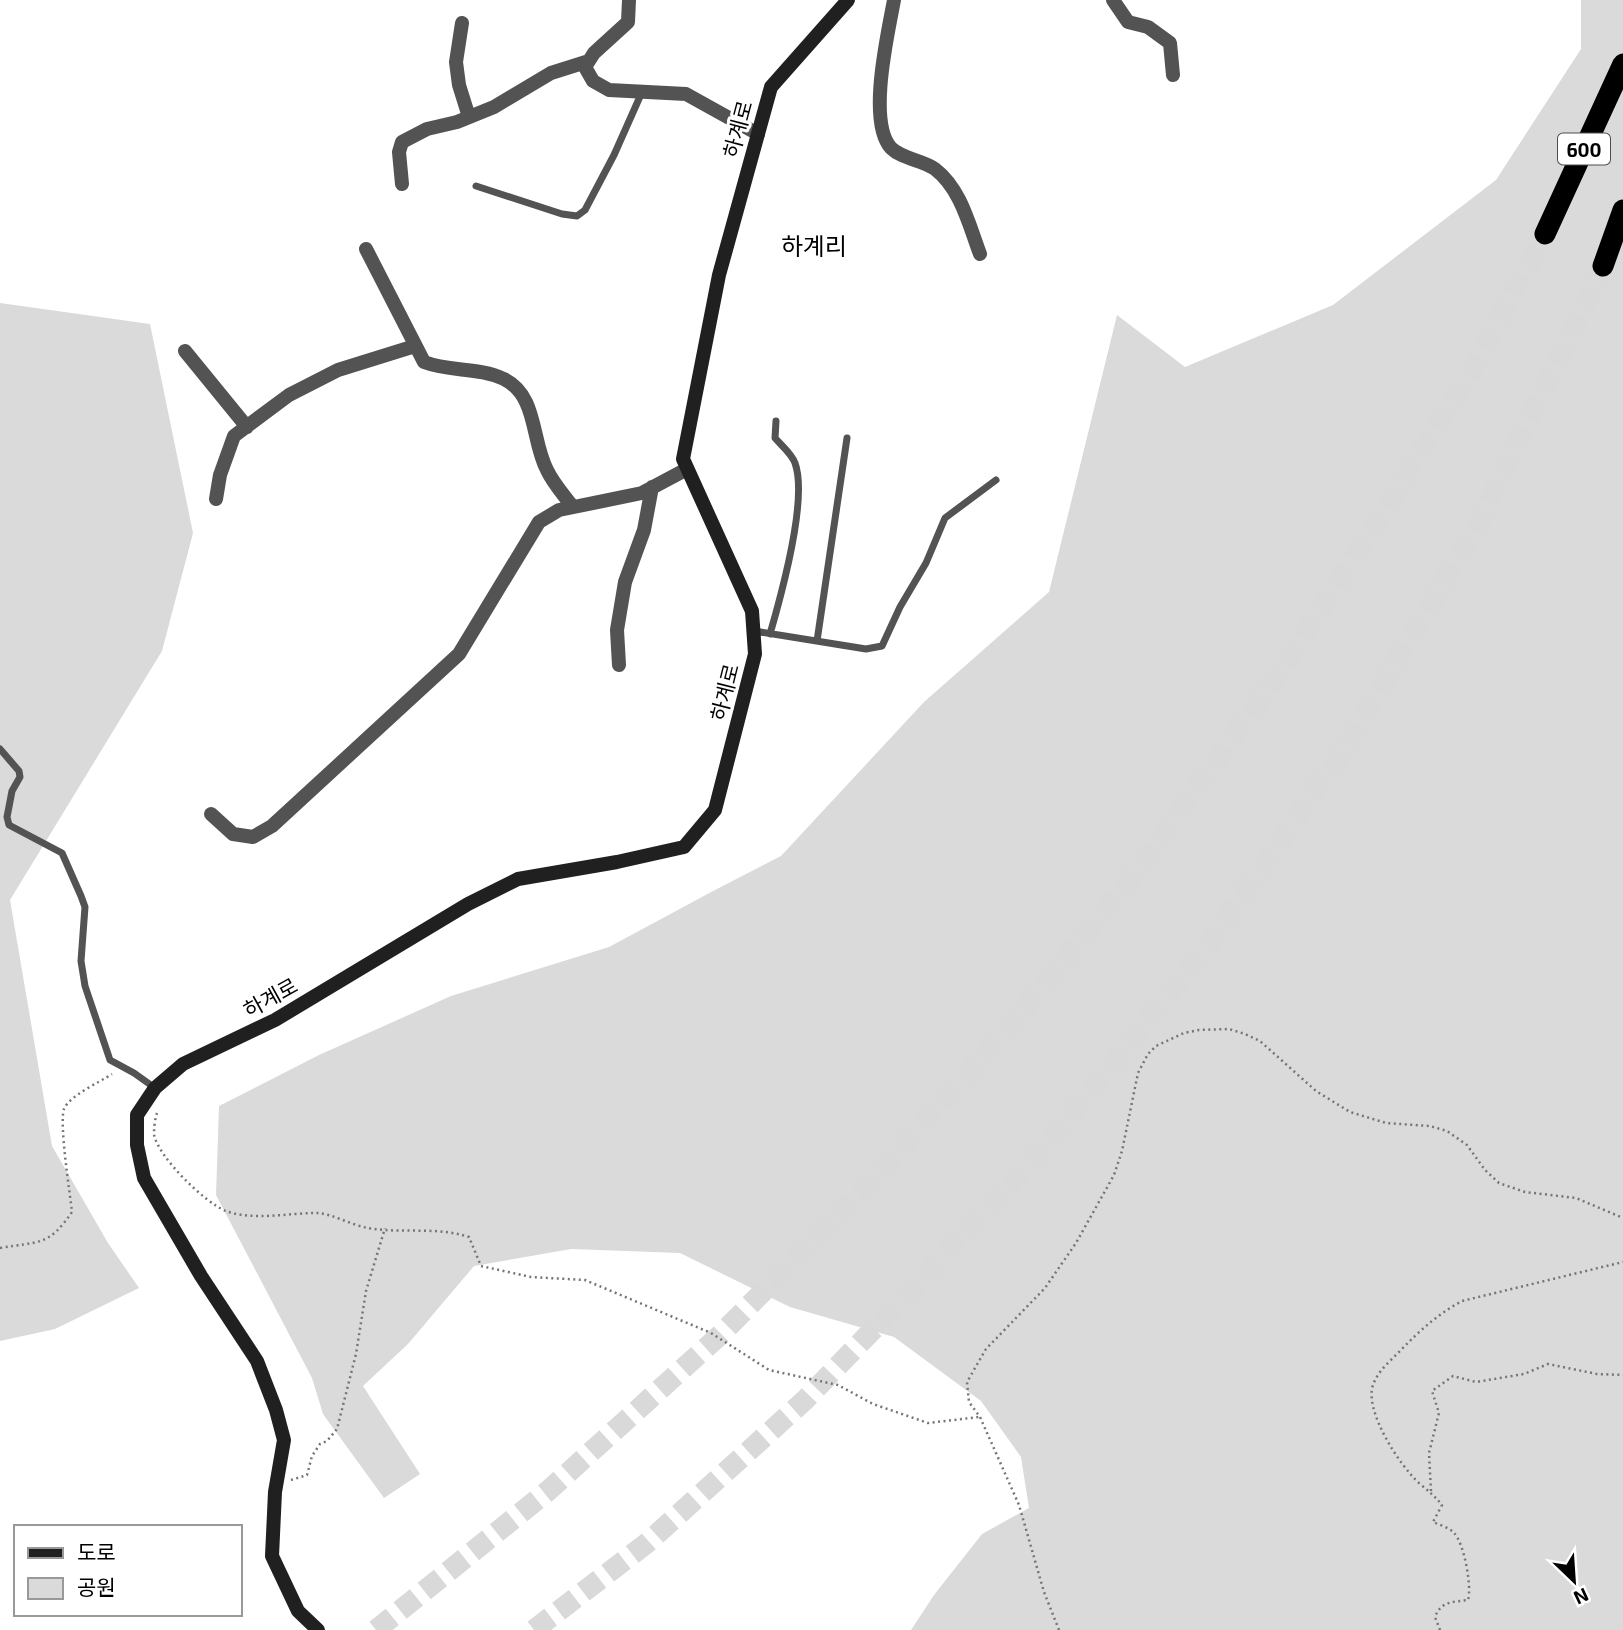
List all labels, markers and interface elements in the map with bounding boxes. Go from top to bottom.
street label: 하계로 [717,98,757,160]
road number: 600 [1558,134,1610,164]
district label: 하계리 [781,231,847,260]
street label: 하계로 [705,661,743,723]
street label: 하계로 [239,972,301,1022]
legend [14,1525,242,1616]
text: 도로 [77,1539,116,1564]
north arrow [1539,1546,1609,1616]
text: 공원 [77,1574,116,1599]
text: N [1570,1584,1592,1610]

